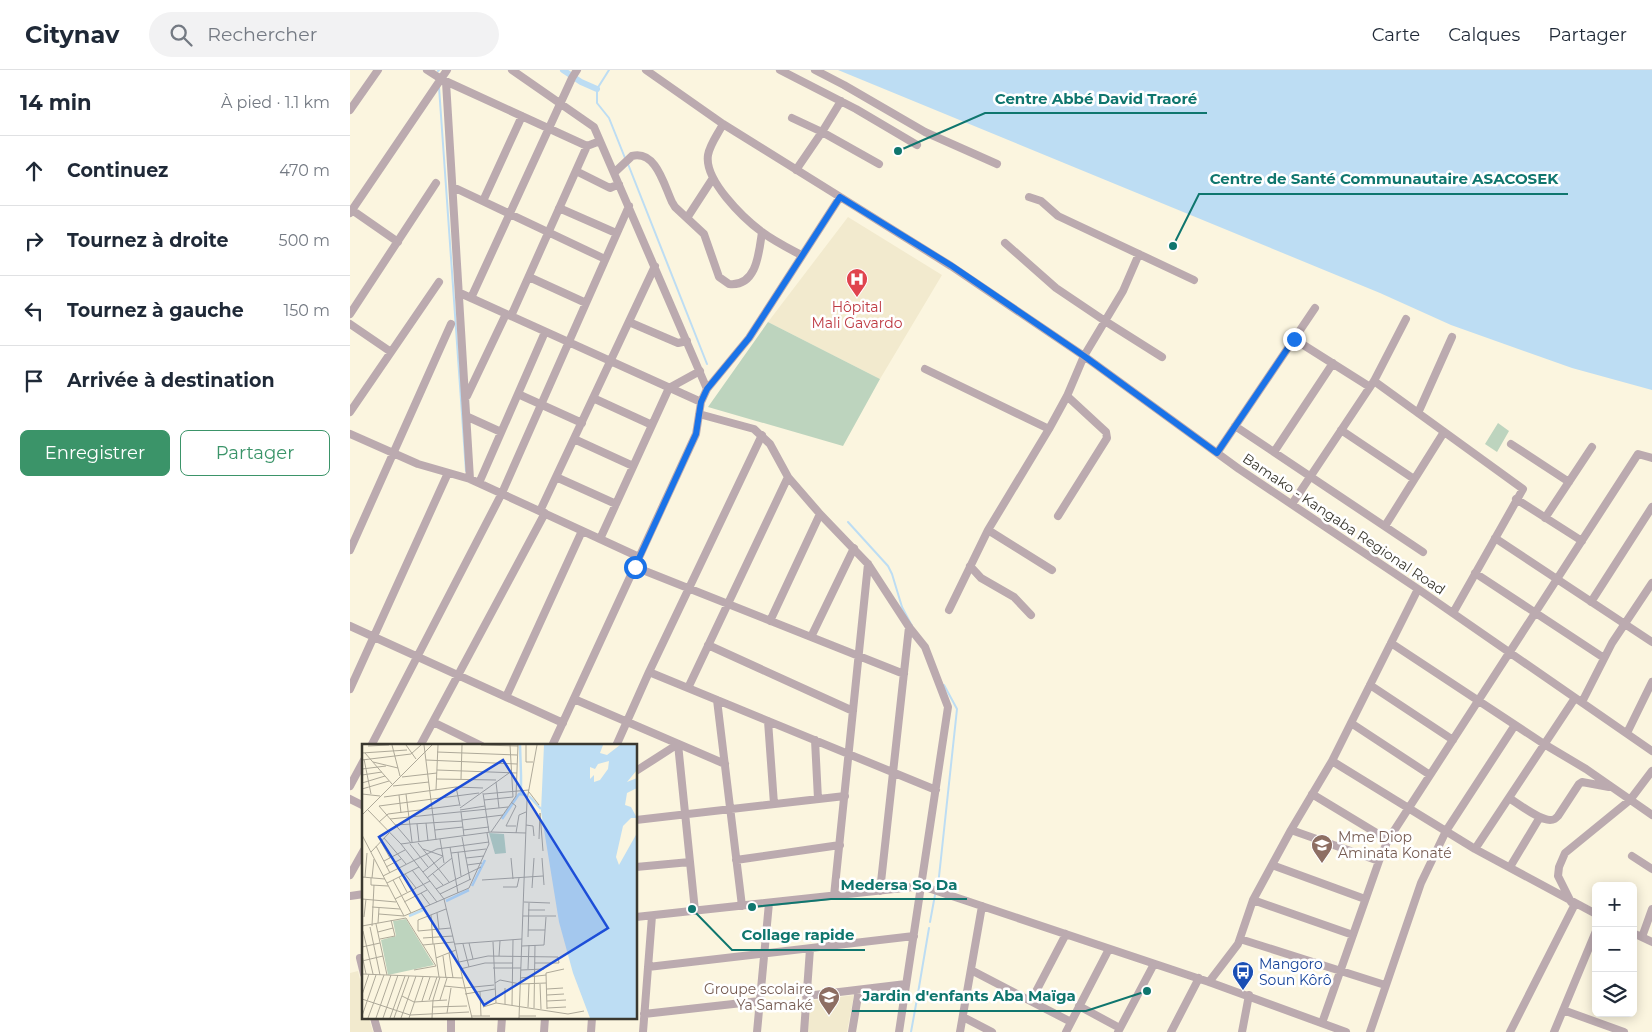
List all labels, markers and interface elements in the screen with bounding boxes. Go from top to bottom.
search box [149,12,499,57]
text: Citynav [25,20,119,49]
icon: search [167,21,195,49]
text: Rechercher [207,23,317,46]
text: Carte [1372,24,1420,46]
text: Calques [1448,24,1520,46]
text: Partager [1548,24,1627,46]
callout: Centre Abbé David Traoré [985,83,1207,113]
text: Centre Abbé David Traoré [995,89,1197,108]
text: 14 min [20,90,92,115]
text: À pied · 1.1 km [221,93,330,112]
icon: ahead [20,157,48,185]
text: Continuez [67,159,168,182]
text: 470 m [279,161,330,180]
callout: Centre de Santé Communautaire ASACOSEK [1199,164,1568,194]
text: Centre de Santé Communautaire ASACOSEK [1210,169,1559,188]
icon: right [20,227,48,255]
text: Tournez à droite [67,229,228,252]
text: 500 m [279,231,330,250]
hospital icon: Hôpital Mali Gavardo [845,267,869,298]
icon: left [20,297,48,325]
place label: Hôpital Mali Gavardo [811,298,903,332]
text: Tournez à gauche [67,299,244,322]
text: 150 m [283,301,330,320]
route end [1283,328,1306,351]
icon: arrive [20,367,48,395]
text: Arrivée à destination [67,369,275,392]
button: Enregistrer [20,430,170,476]
button: Partager [180,430,330,476]
street label: Bamako - Kangaba Regional Road [1239,449,1449,599]
route start [624,556,647,579]
inset map [362,744,638,1020]
place label: Mme Diop Aminata Konaté [1338,828,1452,862]
school or university icon: Mme Diop Aminata Konaté [1310,833,1334,864]
callout: Medersa So Da [831,869,967,899]
text: Medersa So Da [841,875,957,894]
map controls [1592,882,1637,1017]
button: + [1592,882,1637,927]
callout: Collage rapide [732,920,865,950]
text: Collage rapide [742,925,854,944]
button: − [1592,927,1637,972]
place label: Mangoro Soun Kôrô [1259,955,1332,989]
bus stop icon: Mangoro Soun Kôrô [1231,960,1255,991]
button: layers [1592,972,1637,1017]
place label: Groupe scolaire Ya Samaké [704,980,813,1014]
callout: Jardin d'enfants Aba Maïga [852,981,1086,1011]
school or university icon: Groupe scolaire Ya Samaké [817,985,841,1016]
text: Jardin d'enfants Aba Maïga [861,986,1076,1005]

